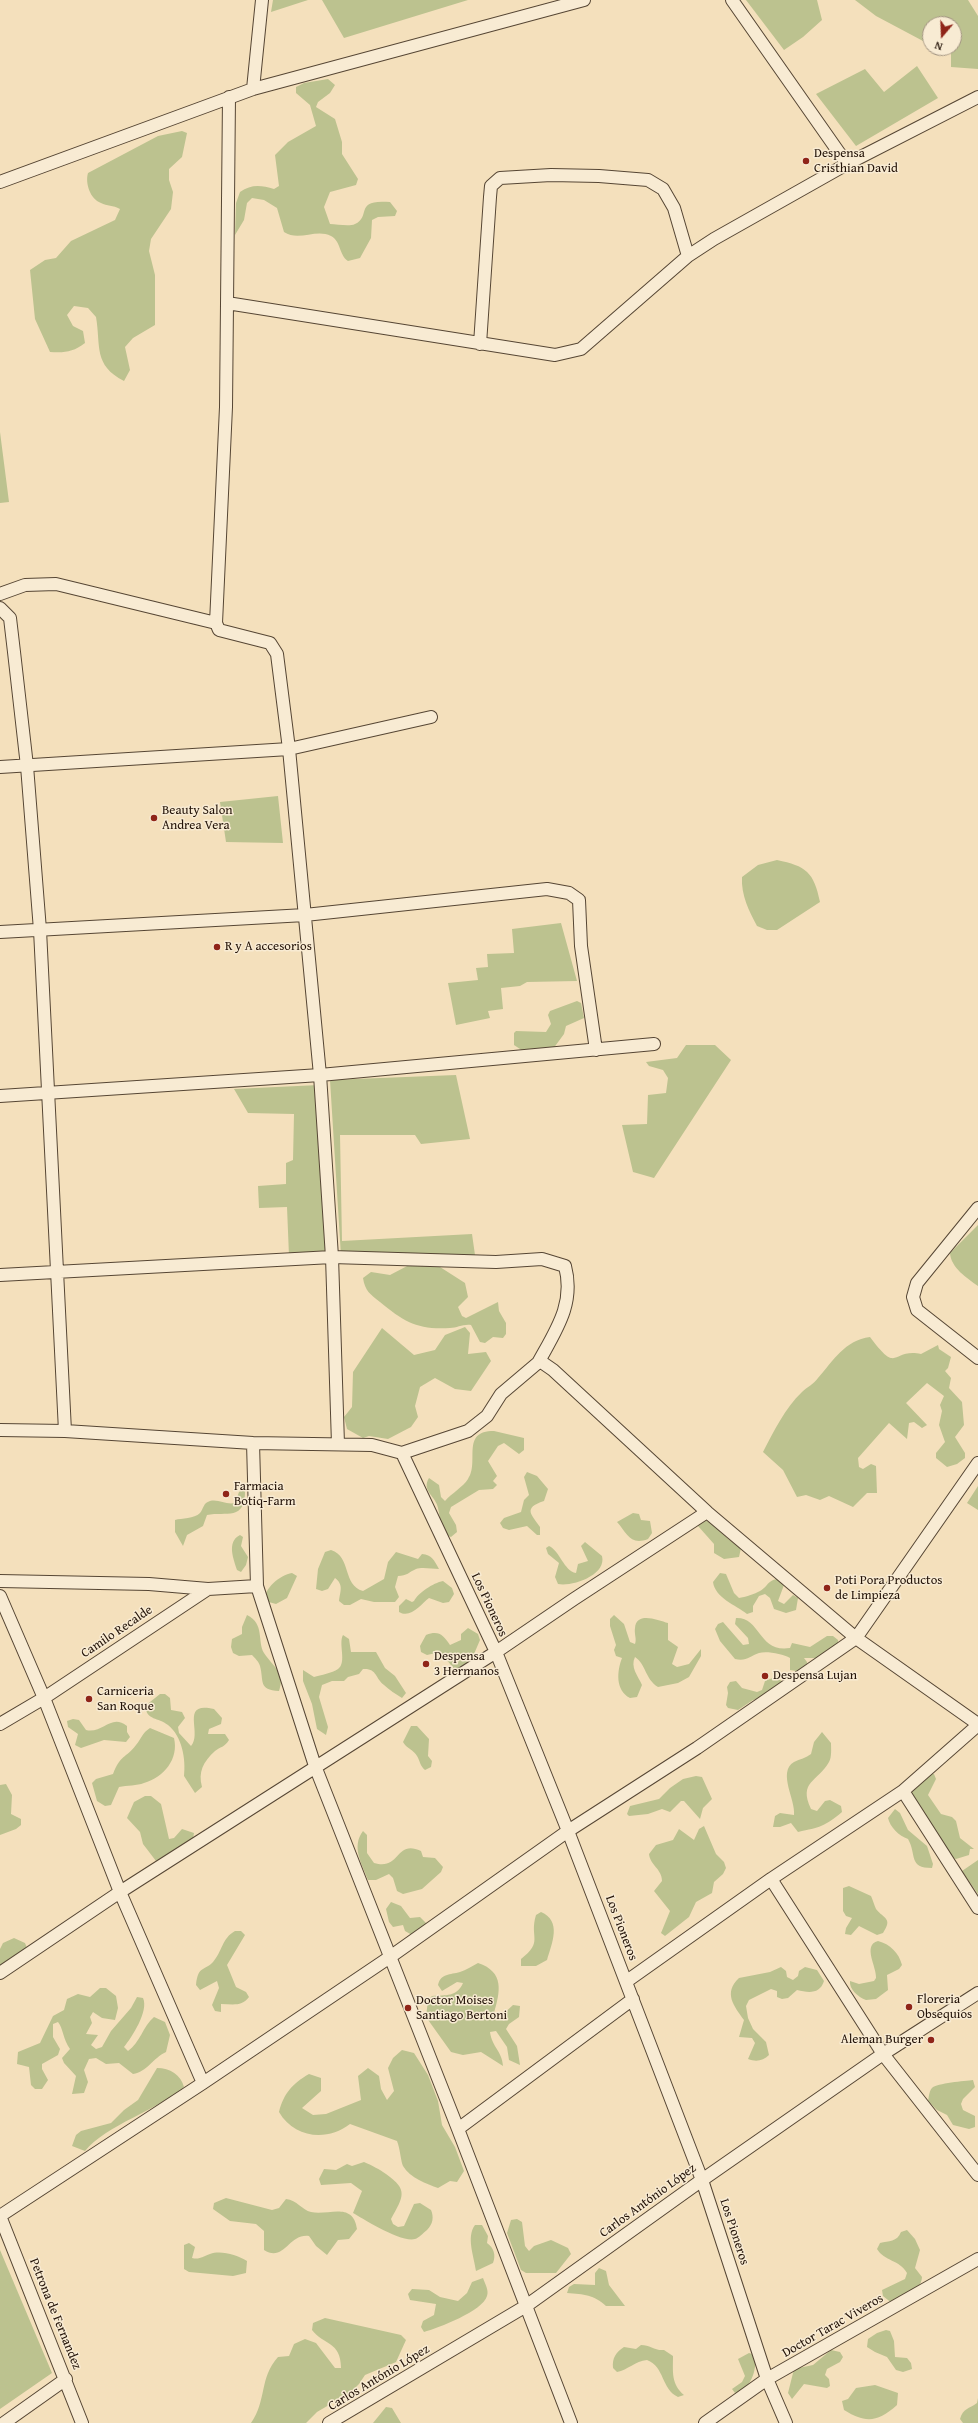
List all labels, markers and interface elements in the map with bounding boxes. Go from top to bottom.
north arrow [922,16,962,56]
text: N [932,38,945,55]
place label: Despensa Cristhian David [814,146,898,177]
marker: Despensa Cristhian David [801,156,811,166]
place label: Beauty Salon Andrea Vera [162,803,233,834]
marker: Beauty Salon Andrea Vera [149,813,159,823]
place label: R y A accesorios [225,939,312,955]
marker: R y A accesorios [212,942,222,952]
place label: Farmacia Botiq-Farm [234,1479,296,1510]
marker: Farmacia Botiq-Farm [221,1489,231,1499]
street label: Los Pioneros [467,1571,511,1639]
place label: Poti Pora Productos de Limpieza [835,1573,942,1604]
marker: Poti Pora Productos de Limpieza [822,1583,832,1593]
street label: Camilo Recalde [78,1602,156,1662]
place label: Despensa 3 Hermanos [434,1649,499,1680]
marker: Despensa 3 Hermanos [421,1659,431,1669]
place label: Despensa Lujan [773,1668,857,1684]
marker: Despensa Lujan [760,1671,770,1681]
place label: Carniceria San Roque [97,1684,154,1715]
marker: Carniceria San Roque [84,1694,94,1704]
street label: Los Pioneros [601,1893,641,1963]
place label: Floreria Obsequios [917,1992,972,2023]
place label: Doctor Moises Santiago Bertoni [416,1993,507,2024]
marker: Floreria Obsequios [904,2002,914,2012]
marker: Doctor Moises Santiago Bertoni [403,2003,413,2013]
place label: Aleman Burger [841,2032,923,2048]
marker: Aleman Burger [926,2035,936,2045]
street label: Carlos António López [597,2161,699,2241]
street label: Los Pioneros [716,2197,752,2267]
street label: Petrona de Fernandez [26,2256,84,2372]
street label: Doctor Tarac Viveros [780,2291,886,2361]
street label: Carlos António López [325,2342,433,2414]

